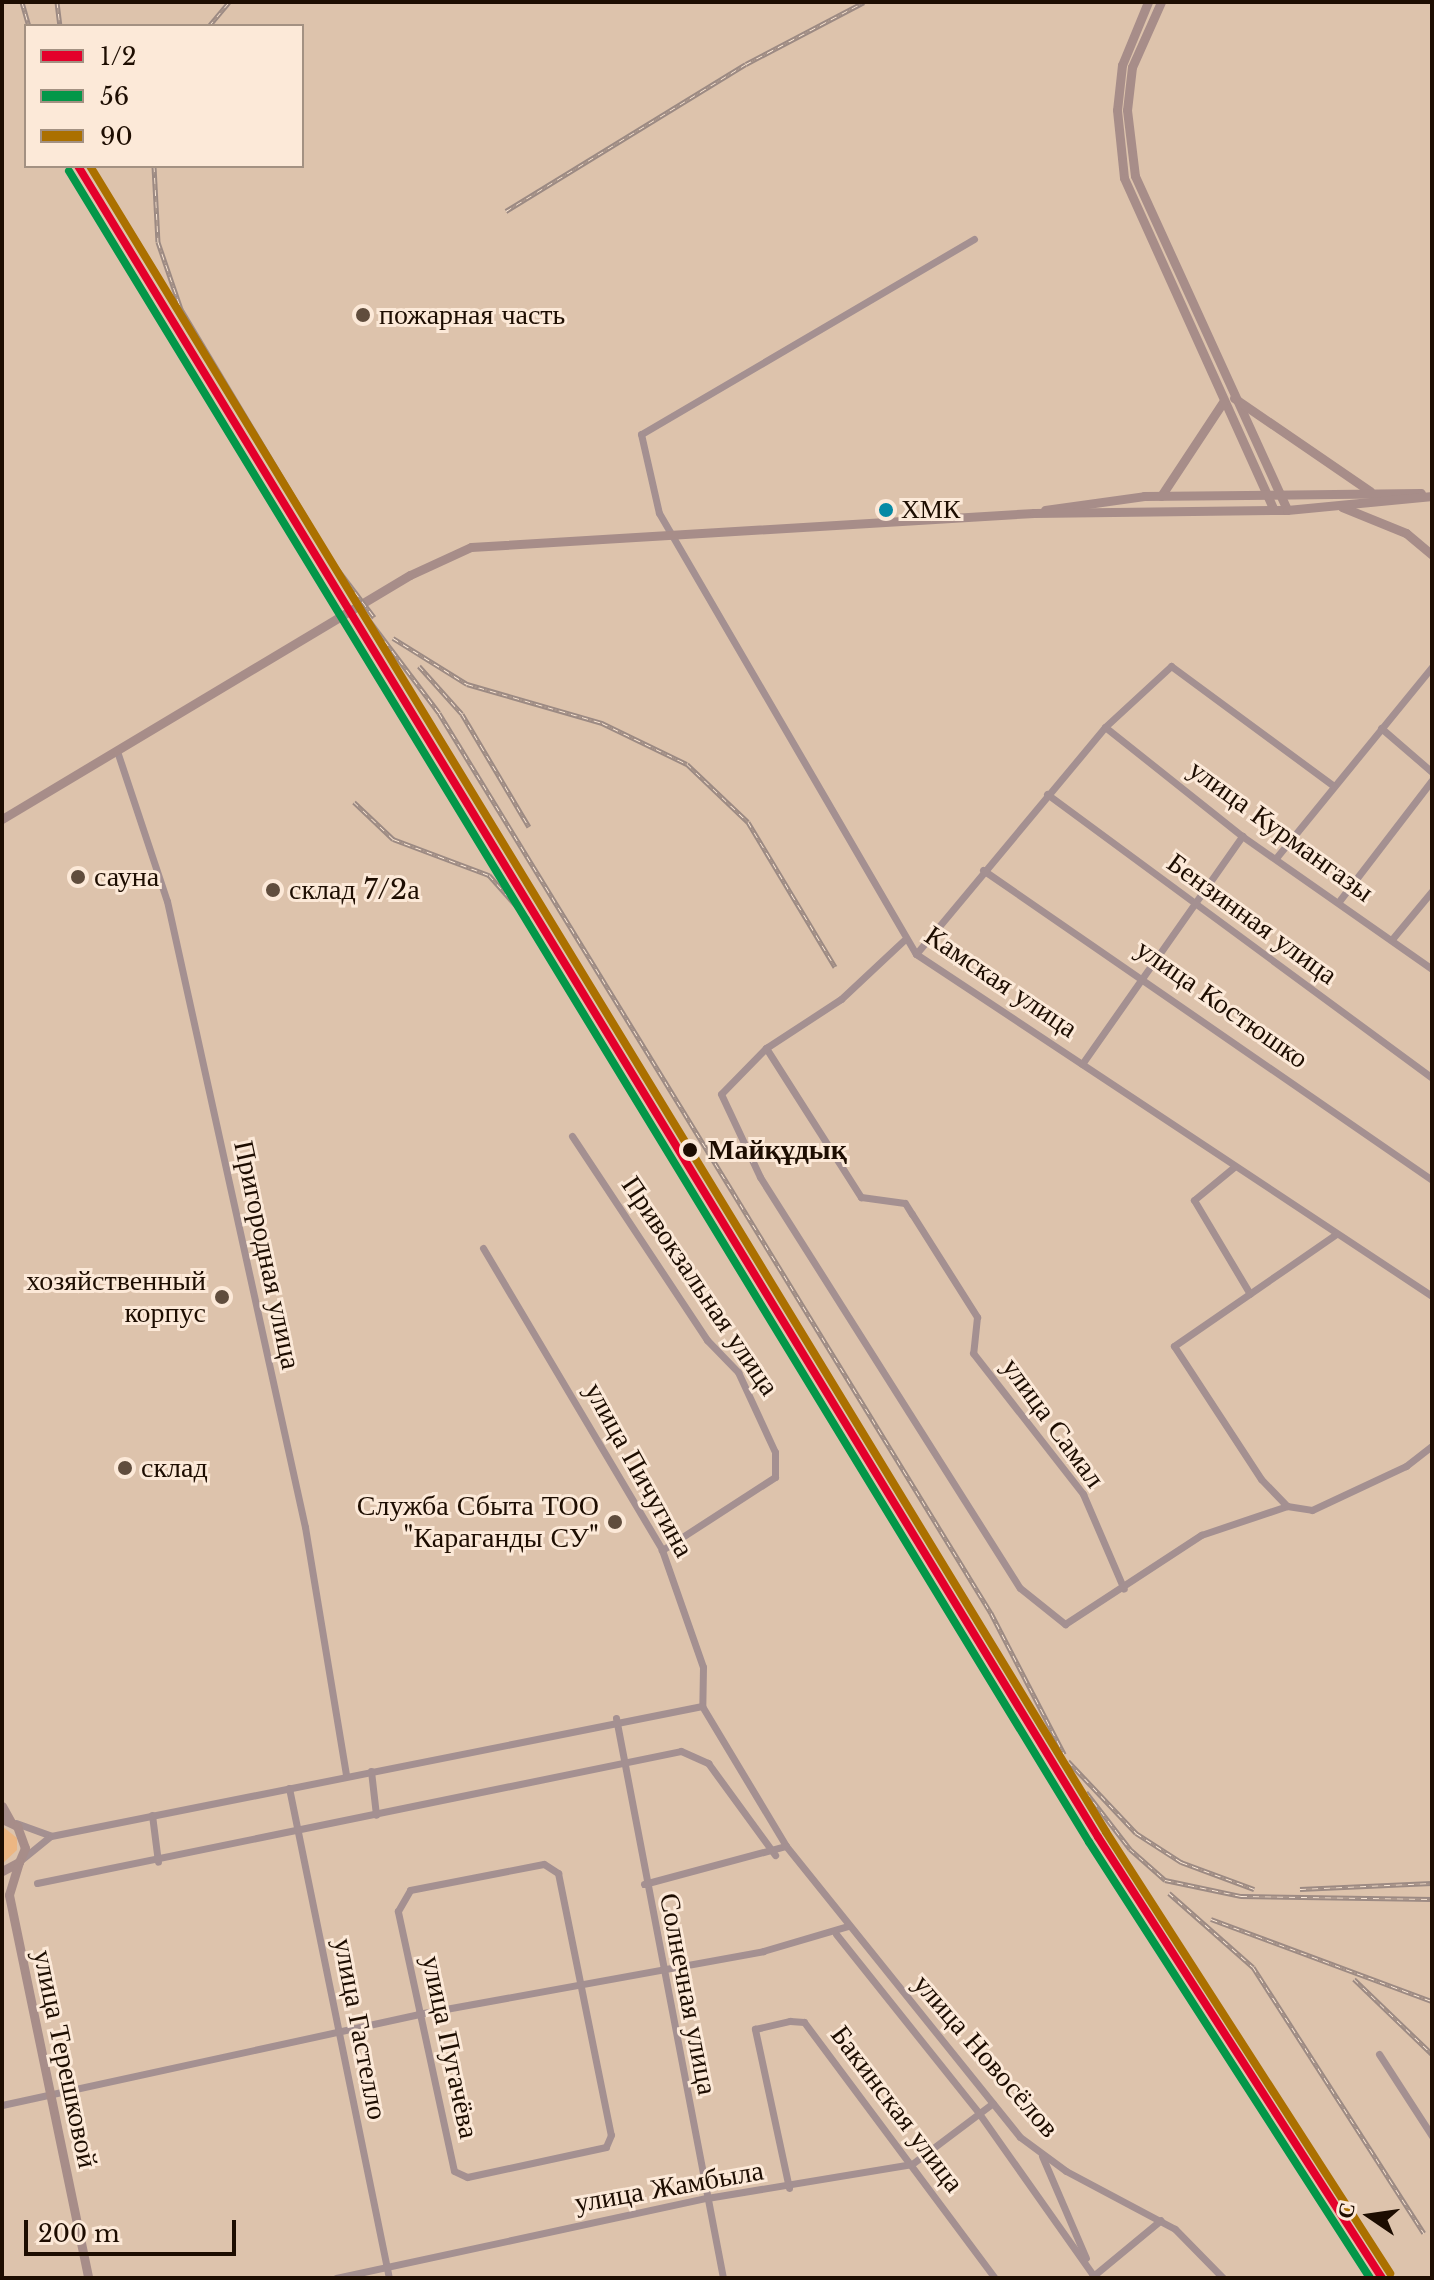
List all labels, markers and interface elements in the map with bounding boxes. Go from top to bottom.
legend [24,24,304,168]
text: 1/2 [100,42,137,71]
text: 56 [100,82,129,111]
text: 90 [100,122,133,151]
place label: пожарная часть [379,298,565,332]
marker: пожарная часть [354,306,372,324]
place label: ХМК [901,494,960,526]
marker: ХМК [878,502,894,518]
street label: улица Курмангазы [1182,753,1380,909]
street label: Бензинная улица [1160,846,1344,992]
place label: сауна [94,860,159,894]
marker: сауна [69,868,87,886]
place label: склад 7/2а [289,873,420,907]
marker: склад 7/2а [264,881,282,899]
street label: Камская улица [918,919,1084,1045]
street label: улица Костюшко [1129,932,1315,1076]
place label: Майқұдық [708,1133,847,1167]
street label: Пригородная улица [226,1138,308,1372]
marker: Майқұдық [679,1139,701,1161]
street label: Привокзальная улица [614,1170,786,1402]
place label: хозяйственный корпус [26,1264,206,1330]
marker: хозяйственный корпус [213,1288,231,1306]
street label: улица Самал [995,1351,1111,1495]
street label: улица Пичугина [577,1377,701,1563]
place label: склад [141,1451,208,1485]
marker: склад [116,1459,134,1477]
place label: Служба Сбыта ТОО "Караганды СУ" [357,1489,599,1555]
marker: Служба Сбыта ТОО "Караганды СУ" [606,1513,624,1531]
street label: Солнечная улица [652,1890,724,2098]
street label: улица Гастелло [326,1935,394,2123]
street label: улица Терешковой [26,1947,104,2171]
street label: улица Пугачёва [414,1953,486,2141]
street label: улица Новосёлов [906,1968,1066,2144]
street label: Бакинская улица [823,2019,971,2199]
street label: улица Жамбыла [572,2154,766,2220]
north arrow [1330,2176,1410,2256]
text: С [1331,2200,1361,2221]
scale bar [28,2204,240,2254]
text: 200 m [38,2219,120,2248]

